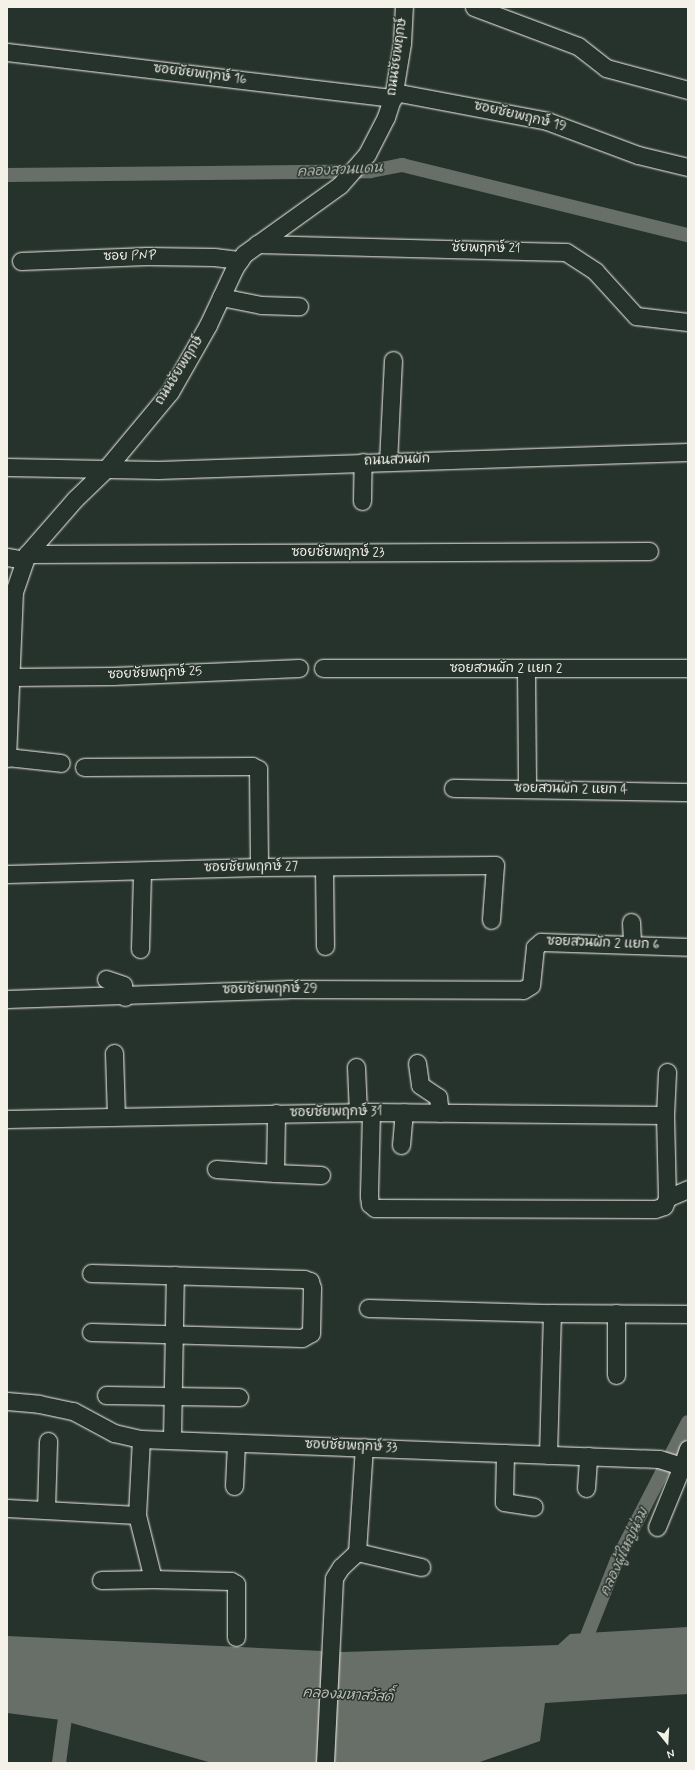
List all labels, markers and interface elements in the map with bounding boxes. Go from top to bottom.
street label: ถนนชัยพฤกษ์ [385,17,411,97]
street label: ซอยชัยพฤกษ์ 16 [152,62,248,88]
street label: ซอยชัยพฤกษ์ 19 [472,99,568,135]
water label: คลองสวนแดน [297,159,383,181]
street label: ชัยพฤกษ์ 21 [451,241,521,257]
street label: ซอย PNP [103,249,157,265]
street label: ถนนชัยพฤกษ์ [153,334,207,408]
street label: ถนนสวนผัก [364,452,430,470]
street label: ซอยชัยพฤกษ์ 23 [292,545,384,561]
street label: ซอยสวนผัก 2 แยก 2 [450,661,562,677]
street label: ซอยชัยพฤกษ์ 25 [108,665,202,683]
street label: ซอยสวนผัก 2 แยก 4 [514,781,628,799]
street label: ซอยชัยพฤกษ์ 27 [204,859,298,877]
street label: ซอยสวนผัก 2 แยก 6 [546,934,660,954]
street label: ซอยชัยพฤกษ์ 29 [222,981,318,999]
street label: ซอยชัยพฤกษ์ 31 [290,1104,382,1122]
street label: ซอยชัยพฤกษ์ 33 [305,1438,397,1456]
water label: คลองผู้ใหญ่น่วม [596,1505,652,1599]
water label: คลองมหาสวัสดิ์ [302,1684,394,1706]
north arrow [647,1722,687,1762]
text: N [665,1746,676,1761]

